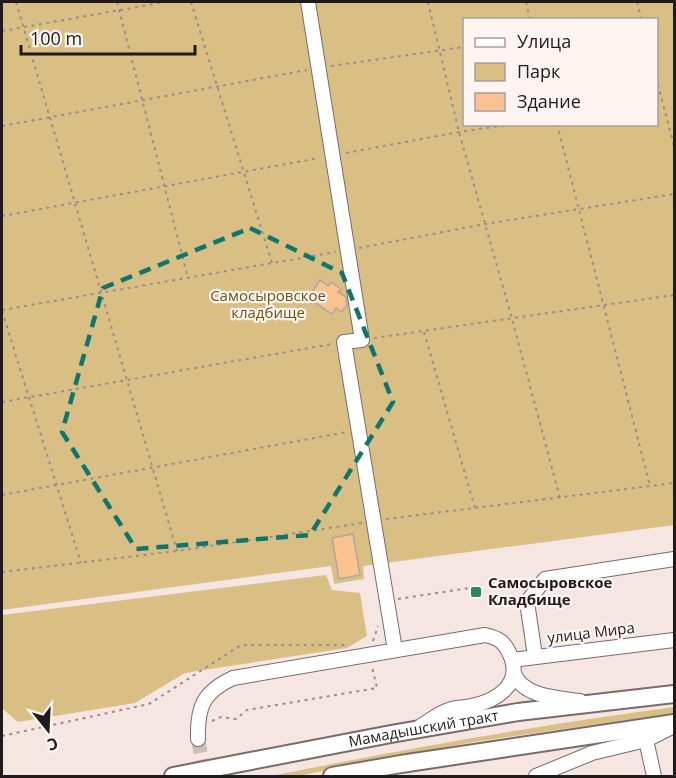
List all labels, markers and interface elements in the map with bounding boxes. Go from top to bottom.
scale bar [21,18,195,56]
legend [463,18,658,126]
text: 100 m [30,26,82,50]
text: Улица [517,29,571,53]
text: Парк [517,59,561,83]
text: Здание [517,89,581,113]
park label: Самосыровское кладбище [210,285,326,322]
place label: Самосыровское Кладбище [488,572,613,609]
marker: Самосыровское Кладбище [469,585,483,599]
street label: улица Мира [546,617,636,647]
north arrow [18,700,78,760]
street label: Мамадышский тракт [347,705,500,751]
text: С [44,732,61,756]

